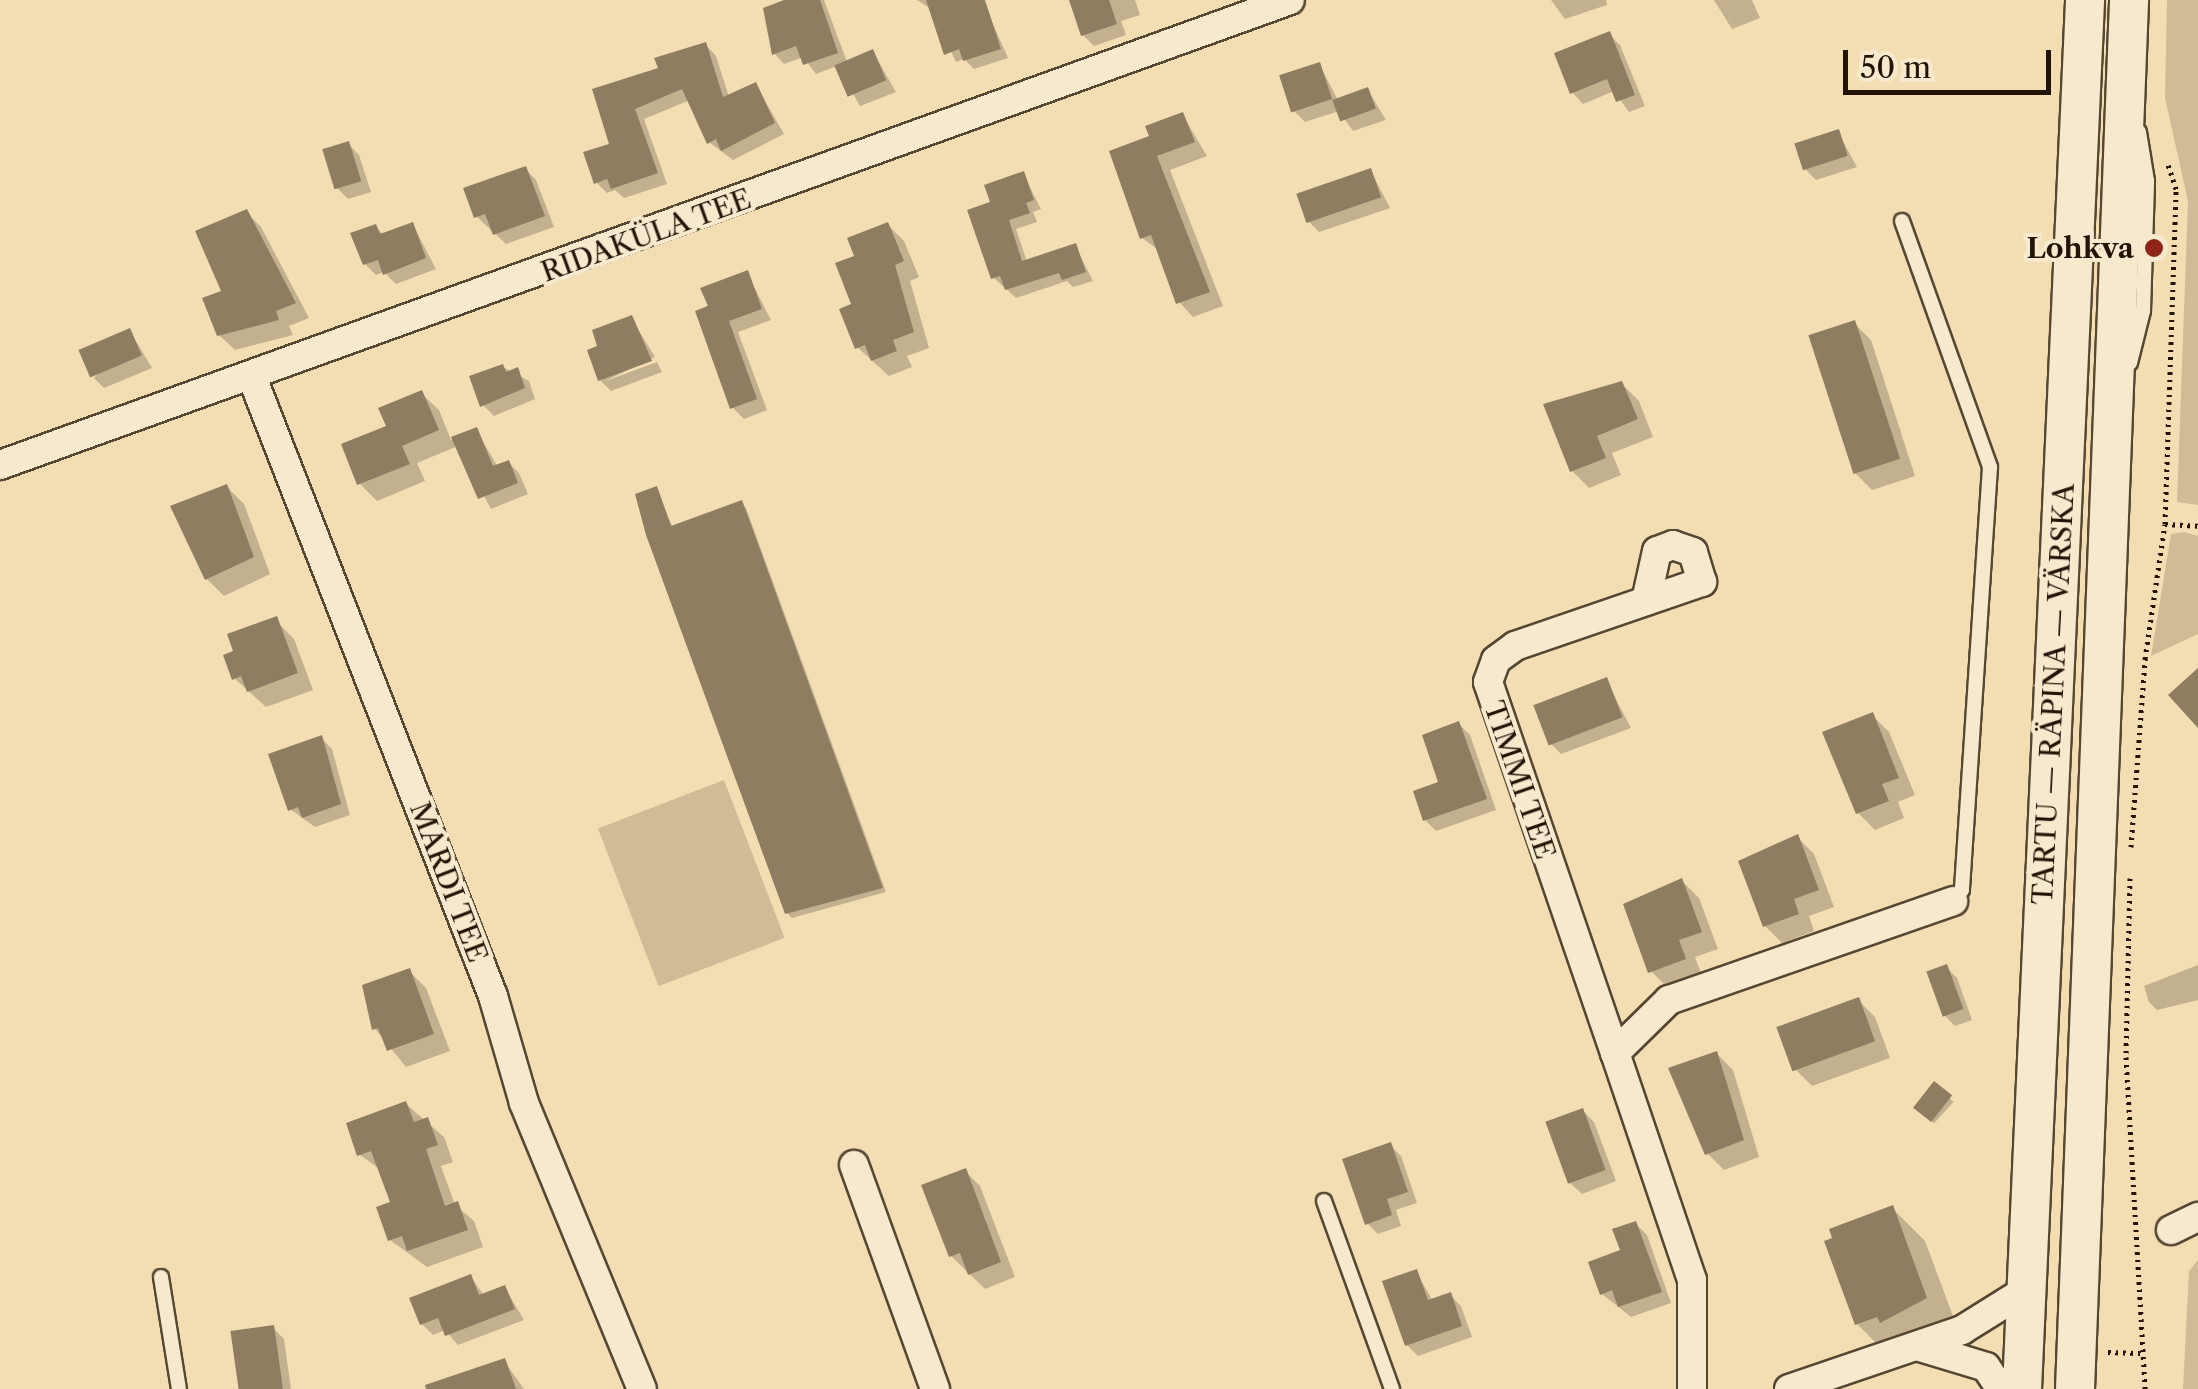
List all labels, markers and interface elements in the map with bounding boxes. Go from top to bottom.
scale bar [1848,30,2056,92]
text: 50 m [1860,49,1931,86]
street label: RIDAKÜLA TEE [536,181,756,289]
place label: Lohkva [2026,231,2134,265]
marker: Lohkva [2143,237,2165,259]
street label: TARTU — RÄPINA — VÄRSKA [2025,482,2081,906]
street label: TIMMI TEE [1477,696,1563,864]
street label: MARDI TEE [403,797,495,967]

